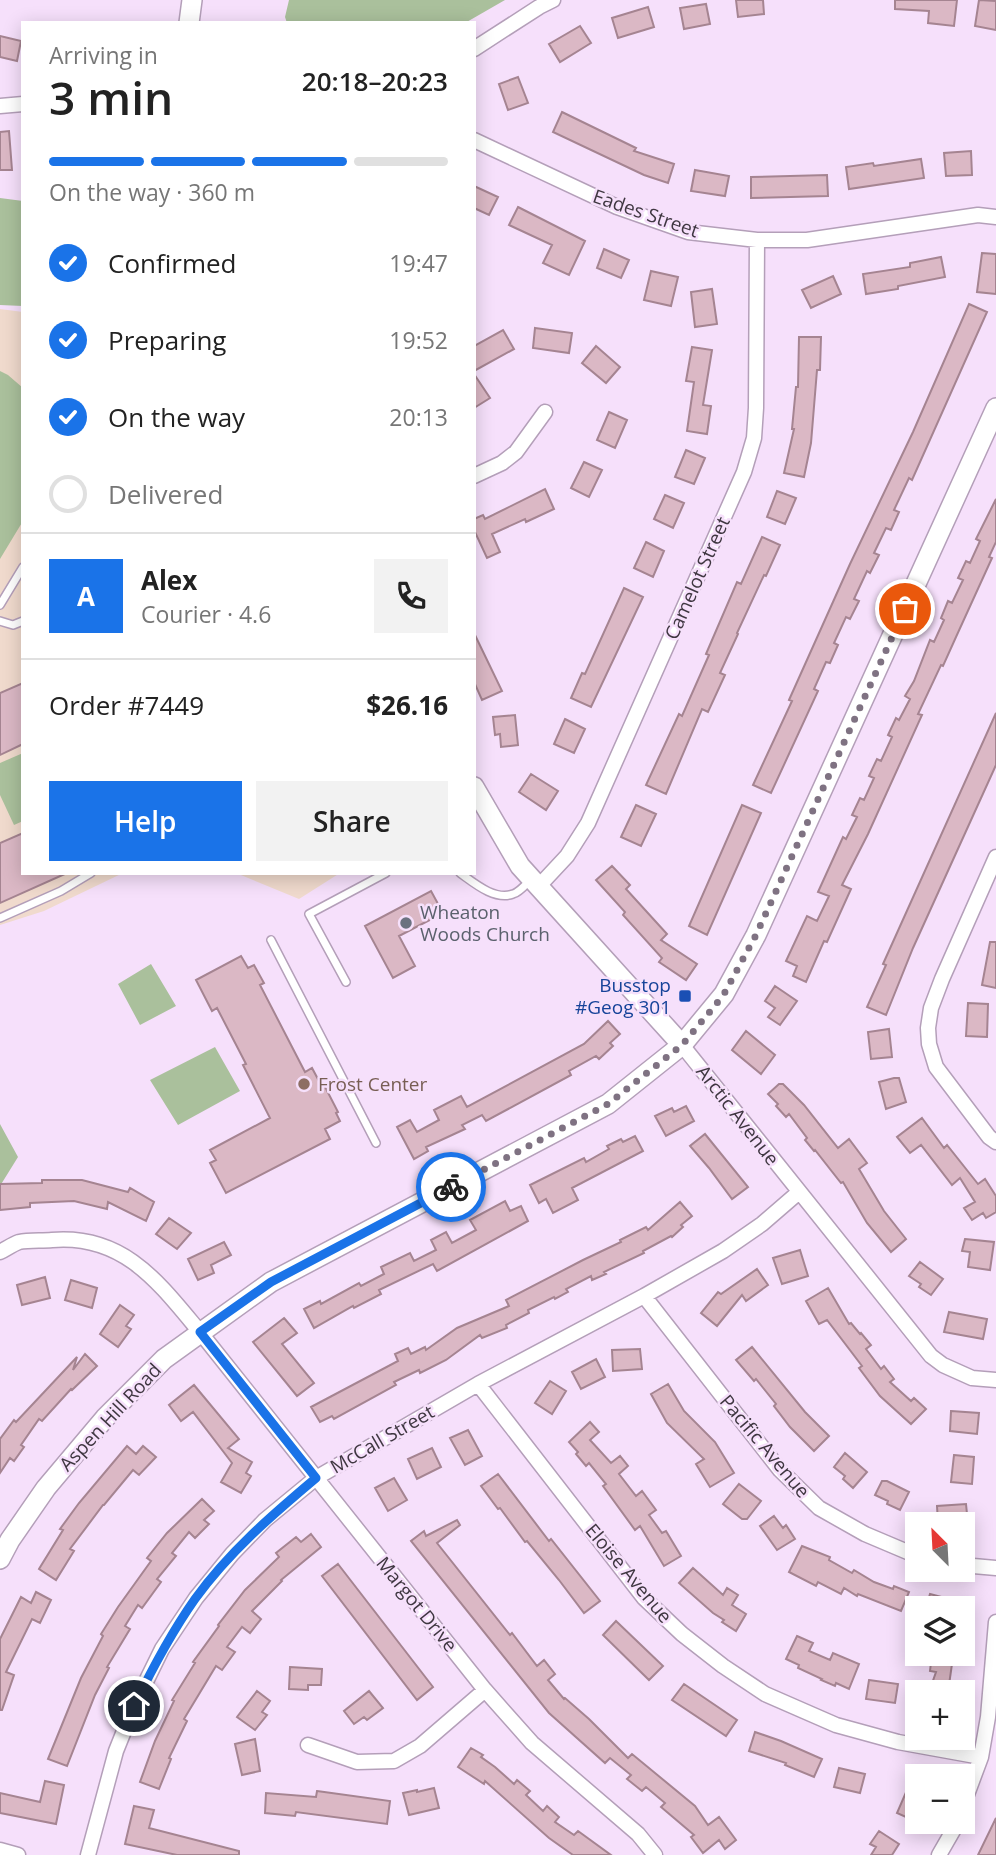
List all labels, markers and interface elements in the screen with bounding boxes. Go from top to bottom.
text: Arriving in [49,39,158,71]
text: 20:18–20:23 [302,63,448,99]
text: 3 min [49,66,173,128]
text: On the way · 360 m [49,176,255,208]
street label: Eades Street [590,183,703,243]
icon: check [49,244,87,282]
text: Confirmed [108,245,236,281]
text: 19:47 [389,247,448,279]
icon: check [49,321,87,359]
text: Preparing [108,322,226,358]
text: 19:52 [389,324,448,356]
icon: check [49,398,87,436]
text: On the way [108,399,245,435]
text: 20:13 [389,401,448,433]
text: Delivered [108,476,223,512]
street label: Camelot Street [658,512,736,643]
button: phone [374,559,448,633]
text: Alex [141,562,197,598]
text: A [77,578,95,614]
pin [875,579,935,639]
icon: bag [886,590,924,628]
text: Courier · 4.6 [141,598,271,630]
text: Order #7449 [49,687,204,723]
text: $26.16 [366,687,448,723]
button: Help [49,781,242,861]
button: Share [256,781,448,861]
place label: Wheaton Woods Church [420,899,550,947]
marker: Wheaton Woods Church [398,915,414,931]
place label: Busstop #Geog 301 [575,972,671,1020]
marker: Busstop #Geog 301 [677,988,693,1004]
street label: Arctic Avenue [691,1059,785,1171]
place label: Frost Center [318,1071,427,1097]
marker: Frost Center [296,1076,312,1092]
courier [416,1152,486,1222]
icon: bike [432,1168,470,1206]
street label: Aspen Hill Road [53,1357,167,1477]
street label: Pacific Avenue [714,1389,816,1503]
street label: McCall Street [325,1399,439,1479]
north arrow [905,1512,975,1582]
map controls [905,1512,975,1834]
street label: Eloise Avenue [580,1518,678,1628]
street label: Margot Drive [371,1551,463,1657]
button: layers [905,1596,975,1666]
pin [104,1676,164,1736]
button: + [905,1680,975,1750]
icon: home [115,1687,153,1725]
button: − [905,1764,975,1834]

